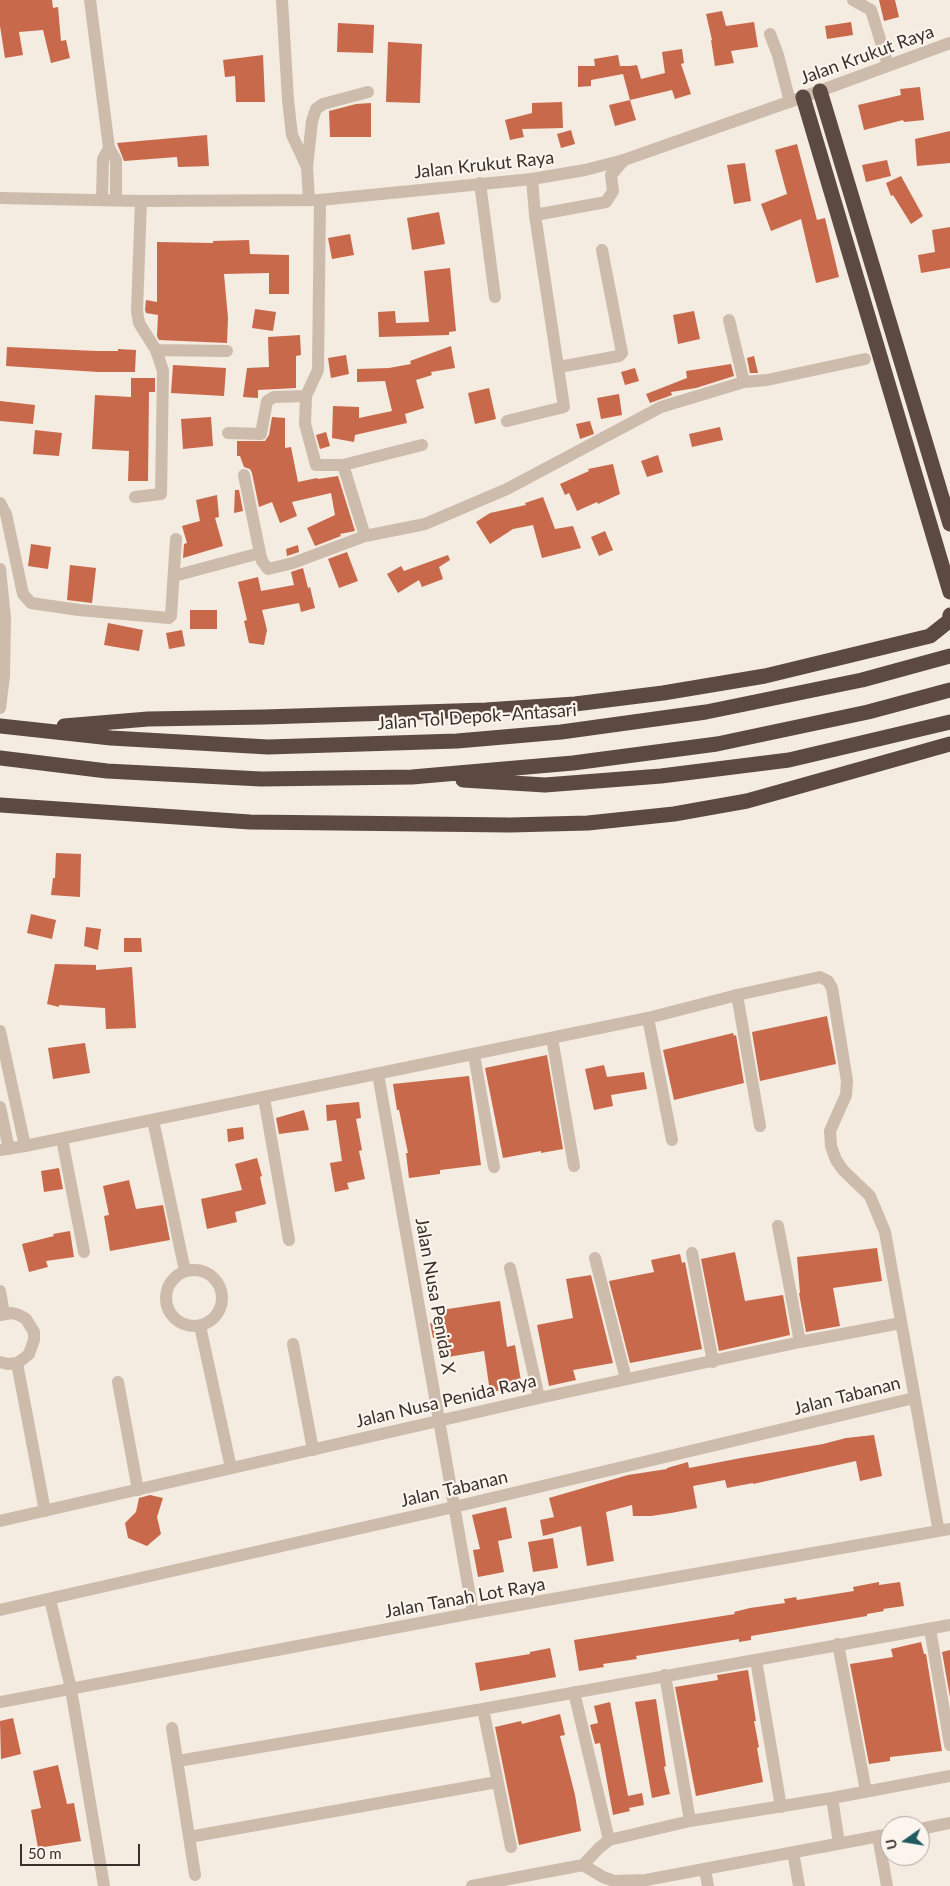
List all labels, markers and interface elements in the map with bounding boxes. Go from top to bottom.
street label: Jalan Krukut Raya [797,21,937,89]
street label: Jalan Krukut Raya [413,147,555,183]
street label: Jalan Tol Depok–Antasari [377,699,577,735]
street label: Jalan Nusa Penida X [411,1216,459,1376]
street label: Jalan Nusa Penida Raya [354,1370,538,1432]
street label: Jalan Tabanan [791,1372,903,1420]
street label: Jalan Tabanan [398,1466,510,1512]
street label: Jalan Tanah Lot Raya [383,1573,547,1623]
north arrow [880,1816,930,1866]
scale bar [22,1834,142,1866]
text: U [881,1837,900,1851]
text: 50 m [28,1844,62,1862]

